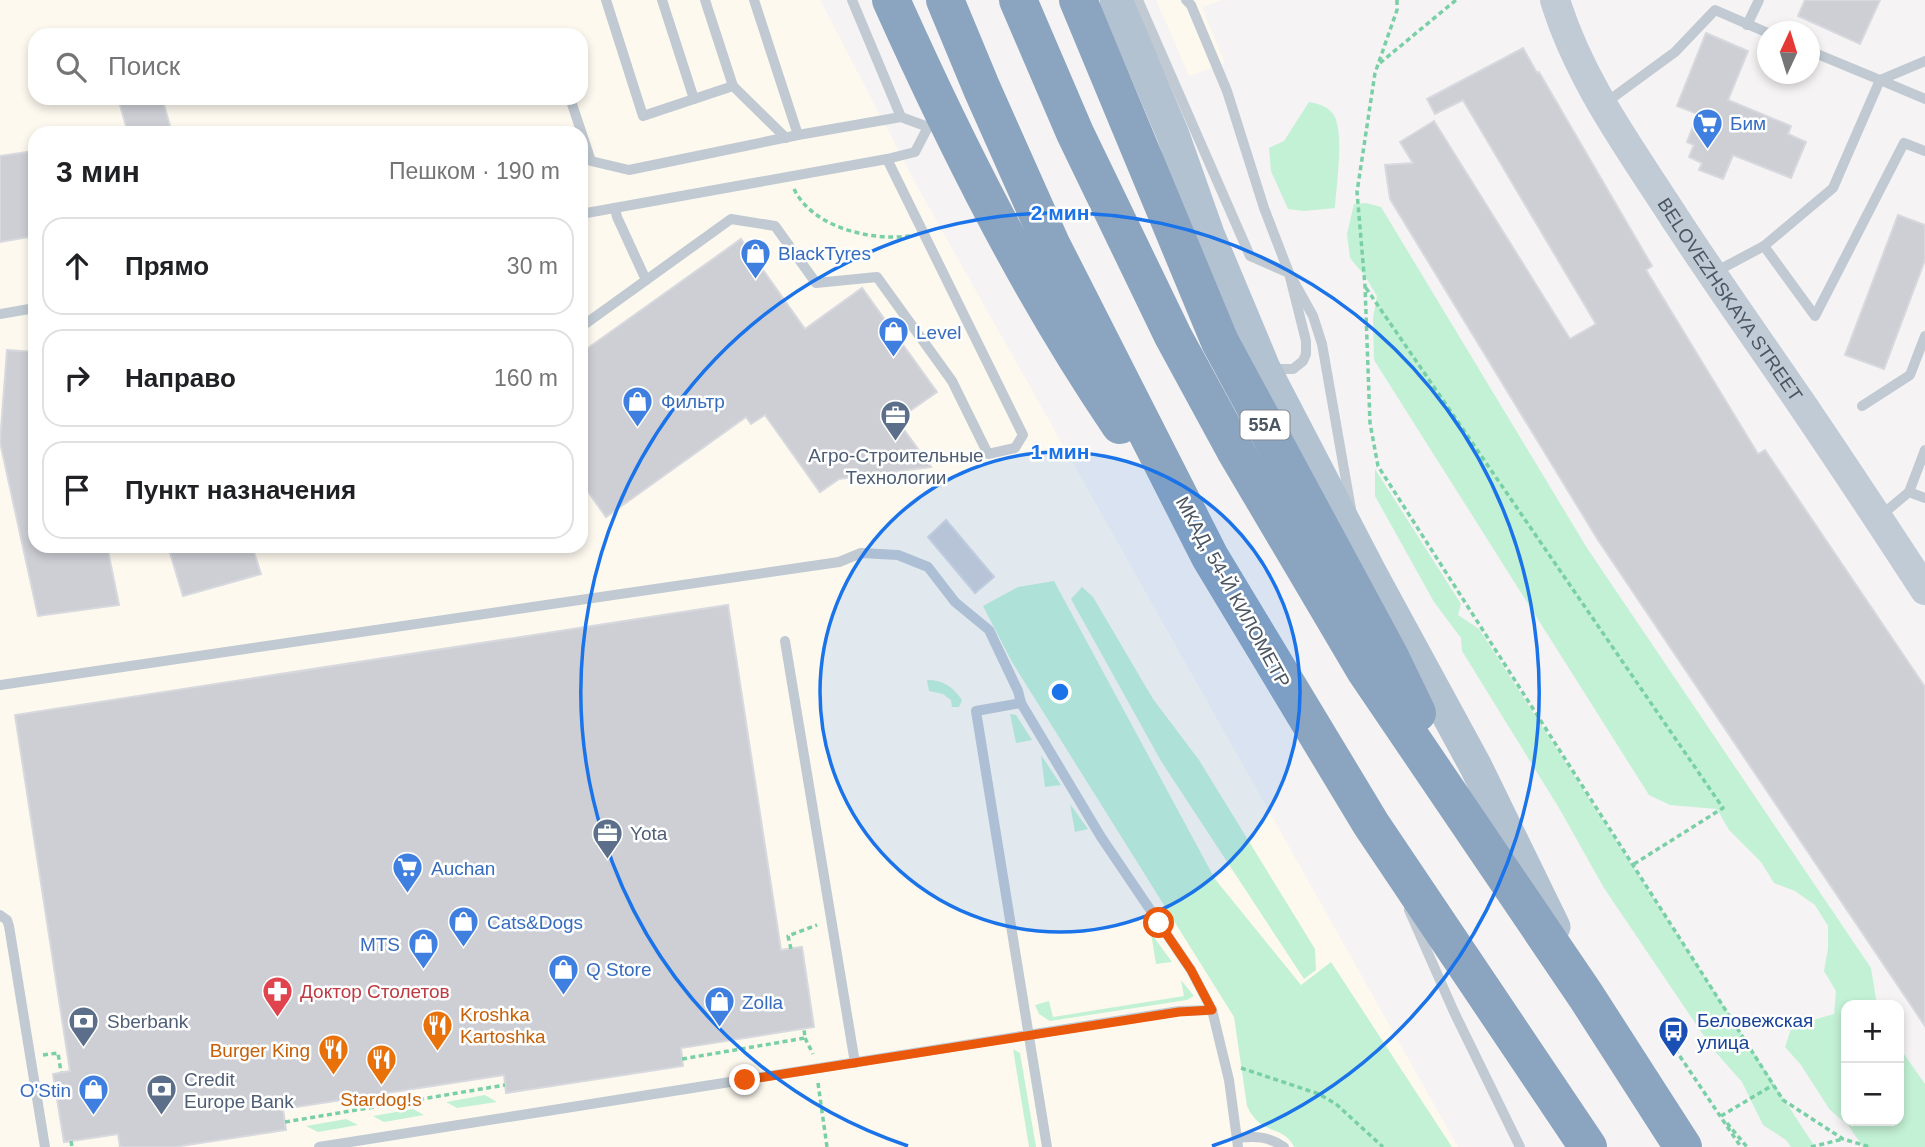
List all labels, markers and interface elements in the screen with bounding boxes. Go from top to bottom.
north arrow [1757,21,1820,84]
search box [28,28,588,105]
icon: search [52,48,90,86]
text: Поиск [108,51,180,81]
supermarket icon: Бим [1690,106,1724,150]
place label: Бим [1730,113,1766,134]
text: 3 мин [56,155,140,188]
text: Пешком · 190 m [389,158,560,184]
street label: BELOVEZHSKAYA STREET [1654,194,1807,405]
text: 2 мин [1031,201,1089,224]
shop icon: BlackTyres [738,236,772,280]
place label: BlackTyres [778,243,871,264]
icon: ahead [58,247,96,285]
text: Прямо [125,251,209,281]
text: 30 m [507,253,558,279]
shop icon: Level [876,315,910,359]
place label: Level [916,322,961,343]
icon: right [58,359,96,397]
text: Направо [125,363,236,393]
text: 160 m [494,365,558,391]
shop icon: Фильтр [621,384,655,428]
place label: Фильтр [661,391,725,412]
office icon: Агро-Строительные Технологии [879,399,913,443]
road number: 55А [1240,410,1290,440]
text: 1 мин [1031,440,1089,463]
place label: Агро-Строительные Технологии [808,445,984,488]
icon: arrive [58,471,96,509]
text: Пункт назначения [125,475,356,505]
street label: МКАД, 54-Й КИЛОМЕТР [1172,493,1294,691]
centre of rings [1048,680,1072,704]
office icon: Yota [590,816,624,860]
place label: Yota [630,823,668,844]
supermarket icon: Auchan [391,851,425,895]
place label: Auchan [431,858,495,879]
shop icon: Cats&Dogs [447,905,481,949]
route start [1143,907,1174,938]
place label: Cats&Dogs [487,912,583,933]
shop icon: MTS [406,927,440,971]
place label: MTS [360,934,400,955]
shop icon: Q Store [546,952,580,996]
place label: Q Store [586,959,651,980]
pharmacy icon: Доктор Столетов [260,974,294,1018]
place label: Доктор Столетов [300,981,450,1002]
shop icon: Zolla [702,985,736,1029]
place label: Zolla [742,992,784,1013]
map controls [1841,1000,1904,1126]
button: + [1841,1000,1904,1063]
bank icon: Sberbank [67,1004,101,1048]
place label: Kroshka Kartoshka [460,1004,546,1047]
restaurant icon: Kroshka Kartoshka [420,1008,454,1052]
place label: Беловежская улица [1697,1010,1813,1053]
place label: Sberbank [107,1011,189,1032]
bus stop icon: Беловежская улица [1657,1014,1691,1058]
restaurant icon: Burger King [316,1033,350,1077]
place label: Burger King [210,1040,310,1061]
restaurant icon: Stardog!s [364,1043,398,1087]
button: − [1841,1063,1904,1126]
route end [729,1064,760,1095]
place label: Credit Europe Bank [184,1069,294,1112]
shop icon: O'Stin [77,1073,111,1117]
bank icon: Credit Europe Bank [144,1073,178,1117]
place label: O'Stin [20,1080,71,1101]
place label: Stardog!s [340,1089,422,1110]

